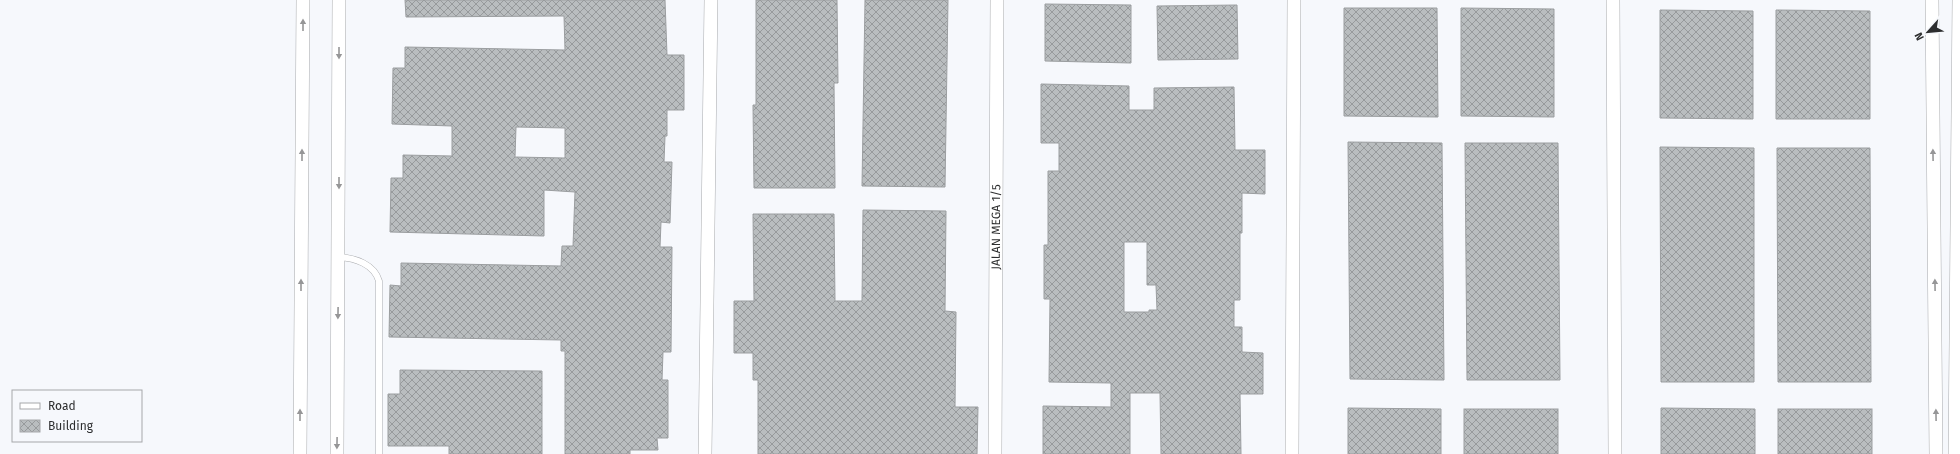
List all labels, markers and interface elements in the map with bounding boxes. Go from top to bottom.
north arrow [1908,12,1948,52]
one-way arrow [300,18,306,31]
text: N [1912,30,1927,43]
one-way arrow [336,47,342,60]
one-way arrow [299,148,305,161]
one-way arrow [1930,148,1936,161]
one-way arrow [336,177,342,190]
street label: JALAN MEGA 1/5 [989,184,1003,270]
one-way arrow [298,278,304,291]
one-way arrow [1932,278,1938,291]
one-way arrow [335,307,341,320]
legend [12,390,142,442]
text: Road [48,399,76,413]
one-way arrow [297,408,303,421]
one-way arrow [1933,408,1939,421]
text: Building [48,419,94,433]
one-way arrow [334,437,340,450]

